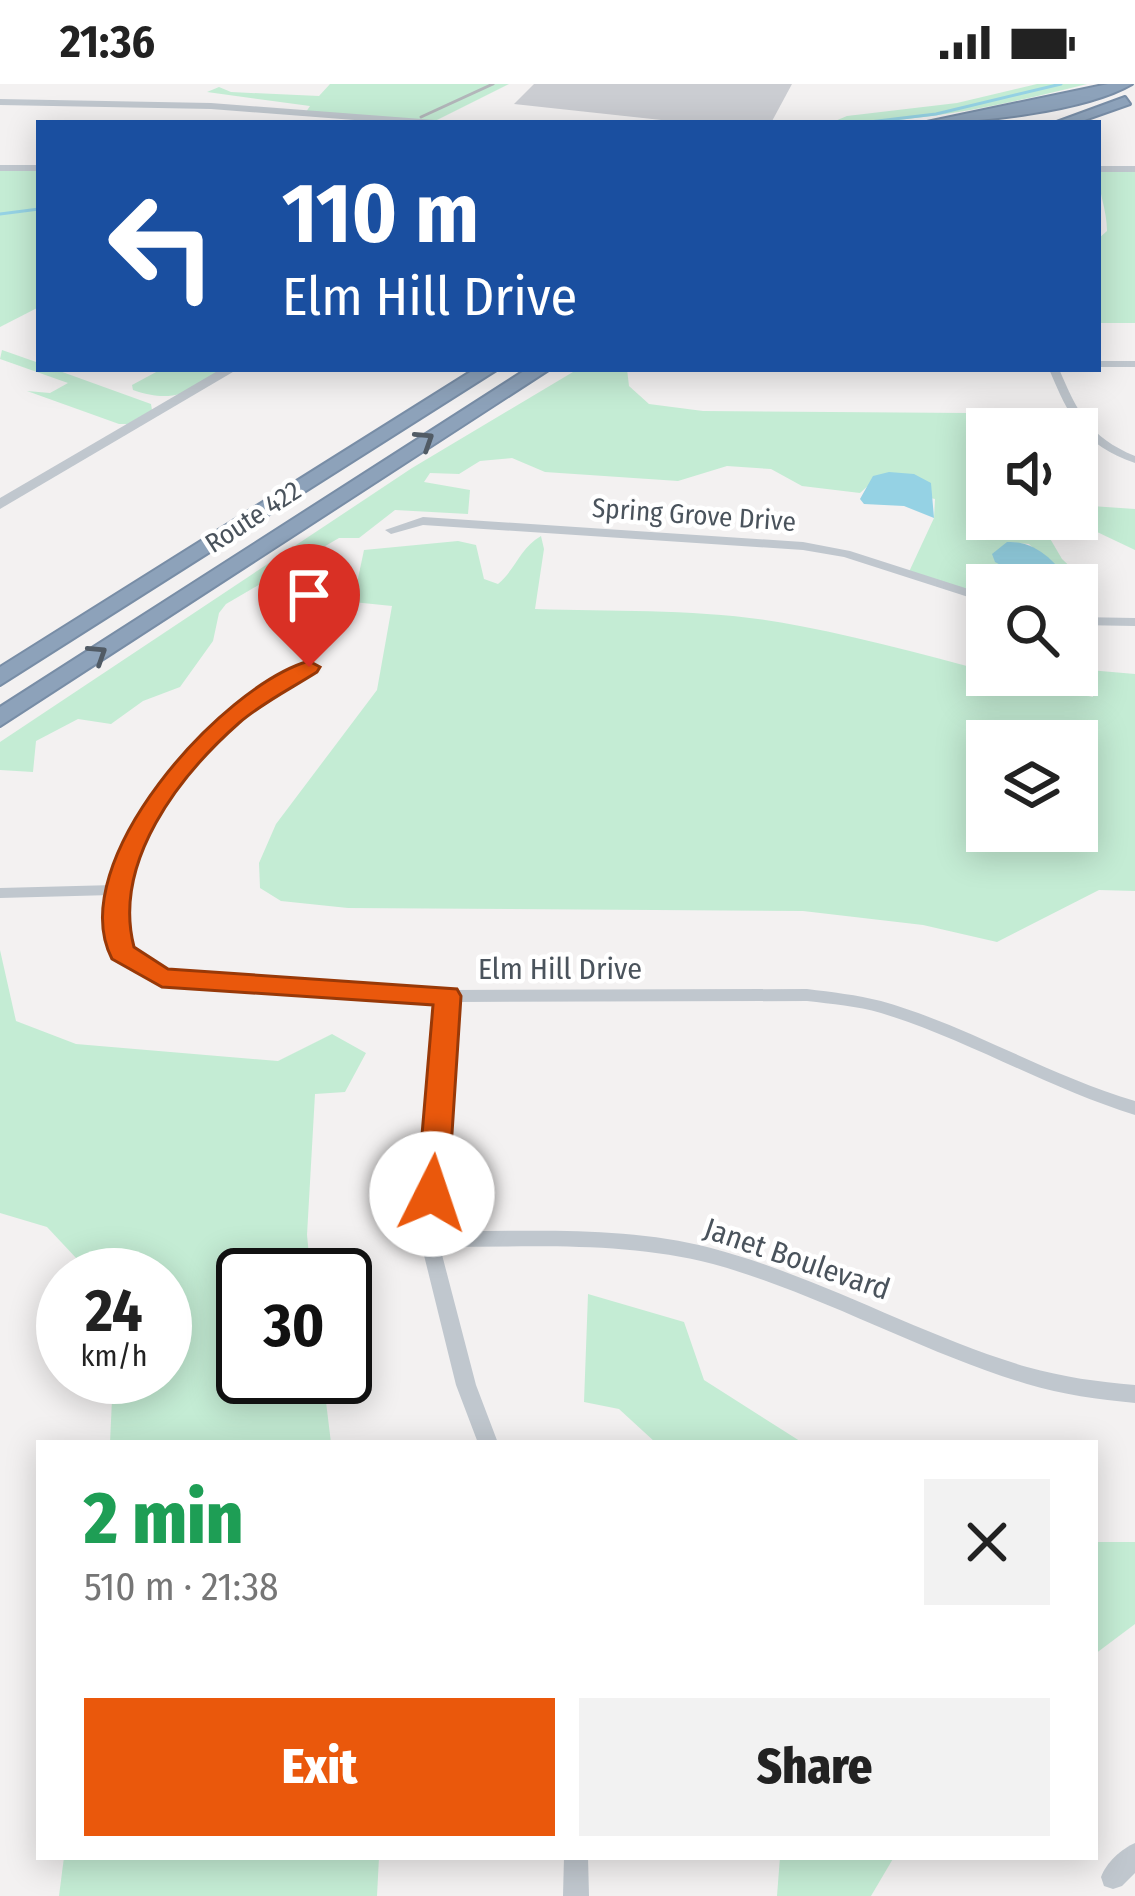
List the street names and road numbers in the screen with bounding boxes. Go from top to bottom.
street label: Route 422 [199,474,307,560]
street label: Spring Grove Drive [591,492,797,538]
street label: Elm Hill Drive [478,951,642,987]
street label: Janet Boulevard [699,1210,895,1308]

